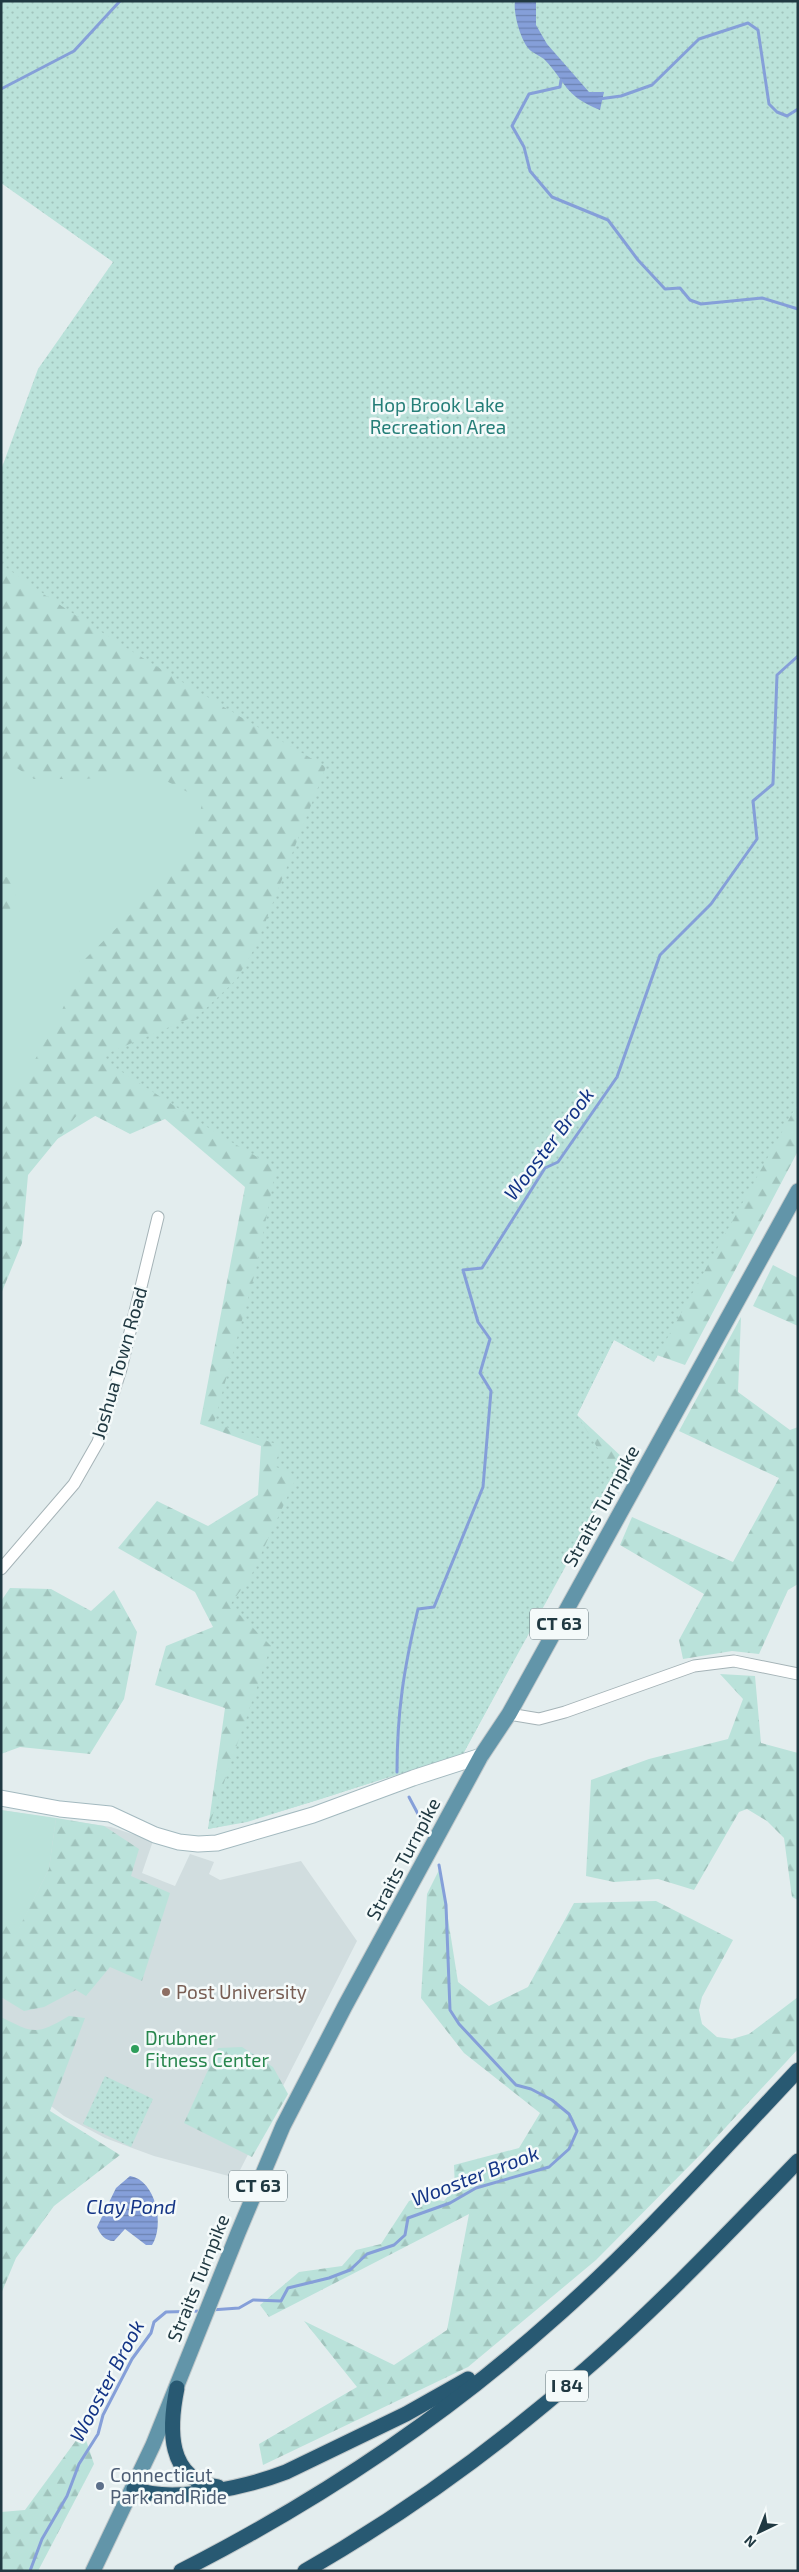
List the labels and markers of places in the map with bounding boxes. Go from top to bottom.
place label: Post University [176,1980,307,2003]
marker: Post University [160,1986,172,1998]
place label: Drubner Fitness Center [145,2026,269,2071]
marker: Drubner Fitness Center [129,2043,141,2055]
place label: Connecticut Park and Ride [110,2463,227,2508]
marker: Connecticut Park and Ride [94,2480,106,2492]

